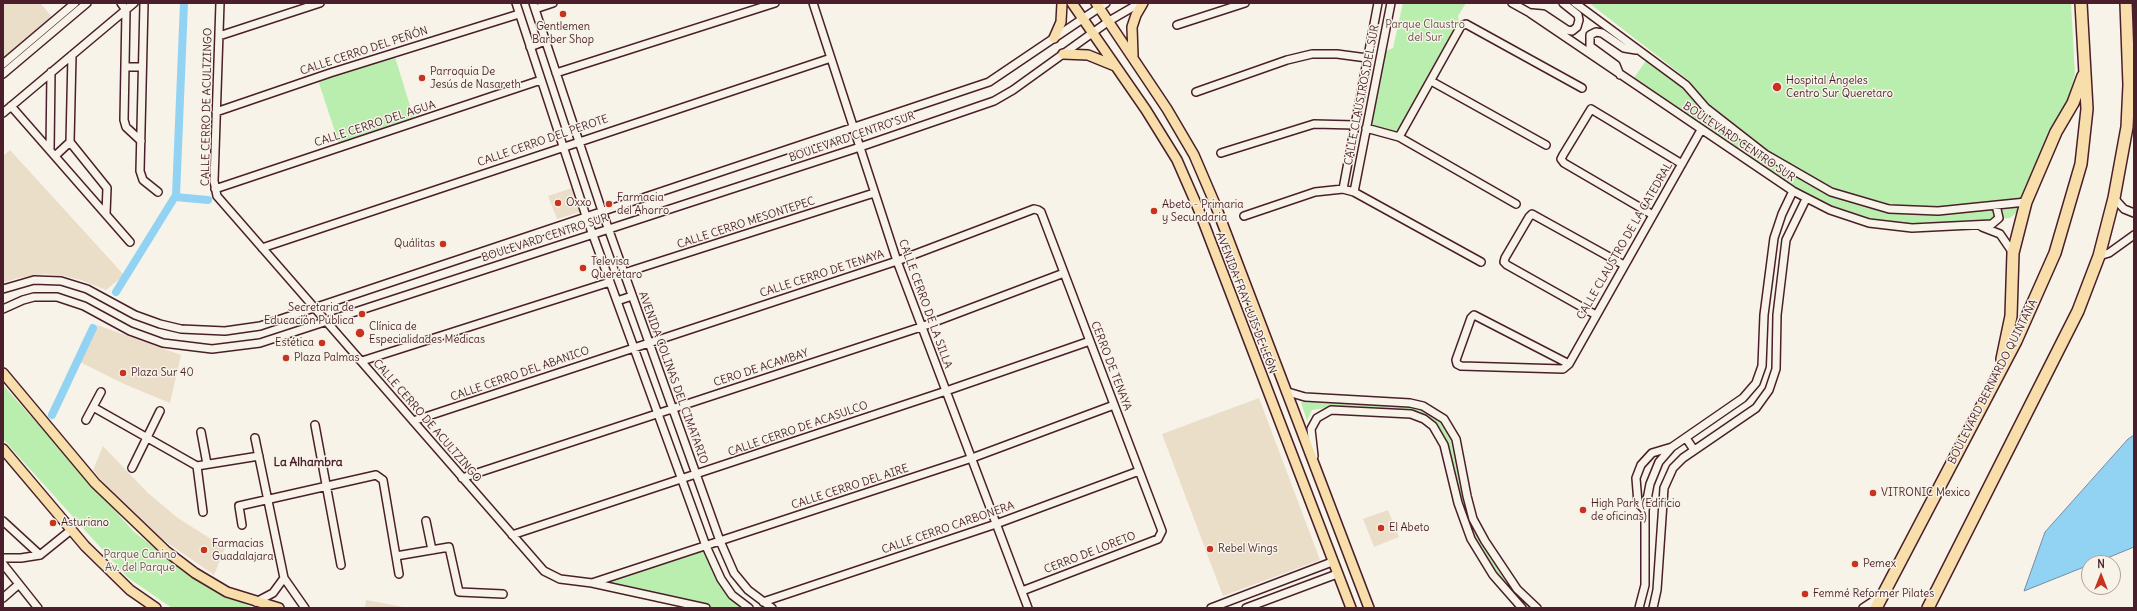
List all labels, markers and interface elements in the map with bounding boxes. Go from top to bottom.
marker: Gentlemen Barber Shop [558,9,568,19]
park label: Parque Claustro del Sur [1385,18,1465,44]
place label: Gentlemen Barber Shop [532,20,594,46]
street label: CALLE CERRO DEL PEÑÓN [298,24,430,78]
street label: CALLE CLAUSTROS DEL SUR [1342,24,1382,166]
street label: CALLE CERRO DE ACULTZINGO [199,28,215,186]
place label: Parroquia De Jesús de Nasareth [430,65,521,91]
marker: Parroquia De Jesús de Nasareth [417,73,427,83]
place label: Hospital Ángeles Centro Sur Queretaro [1786,74,1893,100]
marker: Hospital Ángeles Centro Sur Queretaro [1771,81,1783,93]
street label: CALLE CERRO DEL AGUA [313,98,437,150]
street label: BOULEVARD CENTRO SUR [1680,100,1798,184]
street label: BOULEVARD CENTRO SUR [787,109,917,165]
street label: CALLE CERRO DEL PEROTE [476,112,610,170]
street label: CALLE CLAUSTRO DE LA CATEDRAL [1574,160,1676,322]
place label: Farmacia del Ahorro [617,191,669,217]
street label: CALLE CERRO MESONTEPEC [676,194,816,252]
place label: Oxxo [566,196,591,210]
marker: Oxxo [553,198,563,208]
place label: Abeto - Primaria y Secundaria [1162,198,1244,224]
marker: Farmacia del Ahorro [604,199,614,209]
marker: Abeto - Primaria y Secundaria [1149,206,1159,216]
street label: BOULEVARD CENTRO SUR [480,211,610,265]
street label: AVENIDA FRAY LUIS DE LEÓN [1213,230,1279,376]
place label: Quálitas [394,237,435,251]
street label: CALLE CERRO DE LA SILLA [895,238,955,370]
marker: Quálitas [438,239,448,249]
street label: CALLE CERRO DE TENAYA [758,248,886,300]
place label: Televisa Querétaro [591,255,642,281]
marker: Televisa Querétaro [578,263,588,273]
street label: AVENIDA COLINAS DEL CIMATARIO [636,290,710,466]
street label: BOULEVARD BERNARDO QUINTANA [1946,297,2040,467]
place label: Secretaria de Educación Pública [264,301,354,327]
marker: Secretaria de Educación Pública [357,309,367,319]
street label: CERRO DE TENAYA [1088,319,1134,413]
place label: Clínica de Especialidades Médicas [369,320,485,346]
marker: Clínica de Especialidades Médicas [354,327,366,339]
place label: Estética [275,336,314,350]
marker: Estética [317,338,327,348]
street label: CALLE CERRO DEL ABANICO [449,344,591,404]
street label: CERO DE ACAMBAY [712,346,810,390]
place label: Plaza Palmas [294,351,359,365]
marker: Plaza Palmas [281,353,291,363]
street label: CALLE CERRO DE ACULTZINGO [370,357,484,485]
place label: Plaza Sur 40 [131,366,194,380]
marker: Plaza Sur 40 [118,368,128,378]
street label: CALLE CERRO DE ACASULCO [726,399,870,459]
district label: La Alhambra [273,456,343,470]
street label: CALLE CERRO DEL AIRE [790,462,910,512]
place label: VITRONIC Mexico [1881,486,1970,500]
marker: VITRONIC Mexico [1868,488,1878,498]
place label: High Park (Edificio de oficinas) [1591,497,1681,523]
street label: CALLE CERRO CARBONERA [880,499,1016,557]
marker: High Park (Edificio de oficinas) [1578,505,1588,515]
place label: Asturiano [61,516,109,530]
marker: Asturiano [48,518,58,528]
place label: El Abeto [1389,521,1430,535]
marker: El Abeto [1376,523,1386,533]
street label: CERRO DE LORETO [1042,529,1138,577]
place label: Farmacias Guadalajara [212,537,273,563]
place label: Rebel Wings [1218,542,1278,556]
marker: Rebel Wings [1205,544,1215,554]
marker: Farmacias Guadalajara [199,545,209,555]
park label: Parque Canino Av. del Parque [104,548,176,574]
north arrow [2081,555,2121,595]
place label: Pemex [1863,557,1896,571]
text: N [2097,557,2105,571]
marker: Pemex [1850,559,1860,569]
place label: Femmé Reformer Pilates [1813,587,1934,601]
marker: Femmé Reformer Pilates [1800,589,1810,599]

